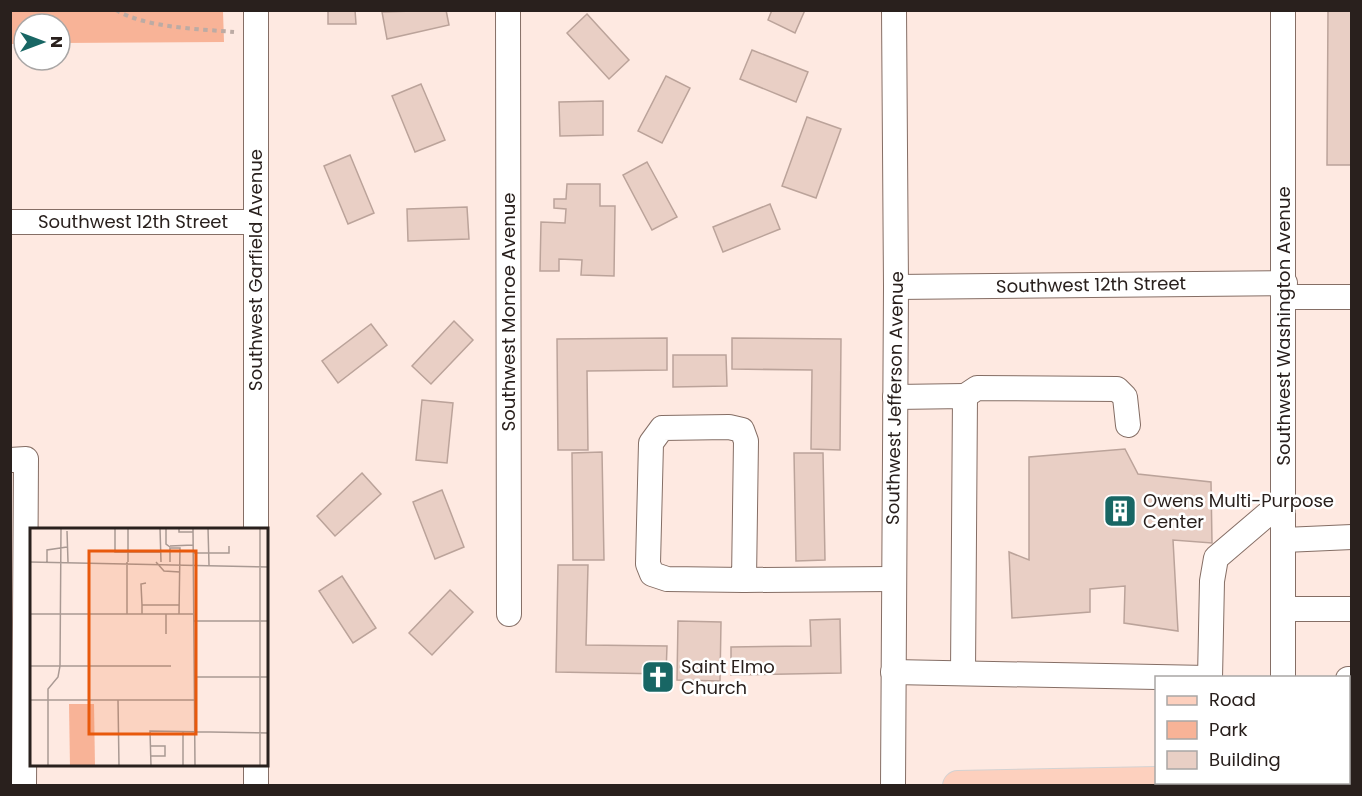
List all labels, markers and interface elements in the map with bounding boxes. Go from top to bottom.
north arrow [12,12,72,72]
text: N [45,36,68,48]
street label: Southwest Garfield Avenue [243,149,268,391]
street label: Southwest Washington Avenue [1271,186,1296,466]
street label: Southwest Monroe Avenue [496,193,521,431]
street label: Southwest 12th Street [38,209,228,234]
street label: Southwest 12th Street [996,270,1186,299]
street label: Southwest Jefferson Avenue [880,271,909,525]
place label: Owens Multi-Purpose Center [1143,488,1334,534]
building icon: Owens Multi-Purpose Center [1102,493,1138,529]
inset map [30,528,268,766]
place label: Saint Elmo Church [681,654,775,700]
church icon: Saint Elmo Church [640,659,676,695]
legend [1155,676,1350,784]
text: Road [1209,687,1256,712]
text: Park [1209,717,1248,742]
text: Building [1209,747,1281,772]

